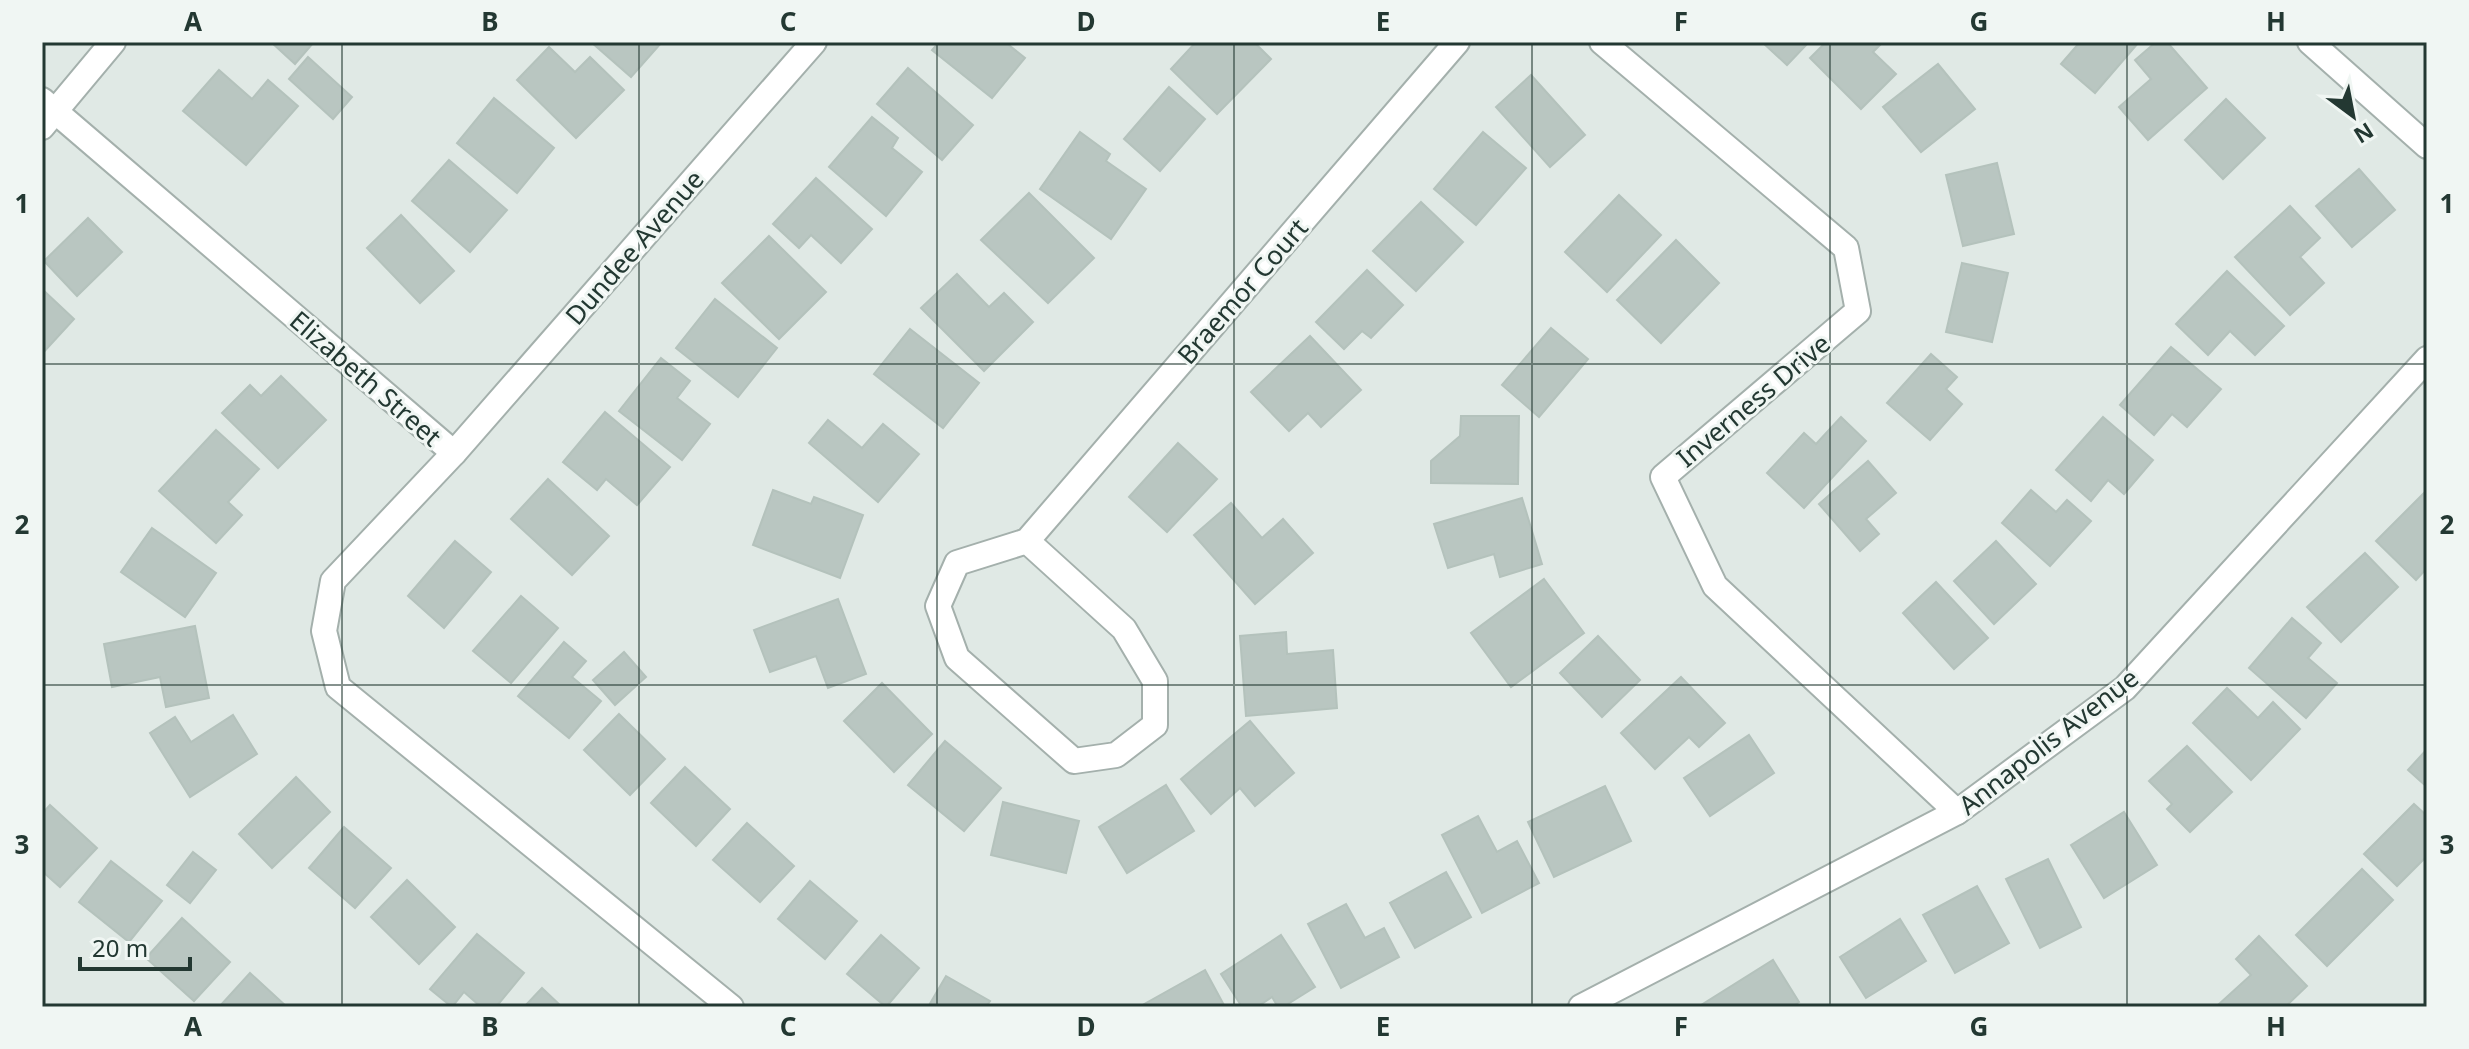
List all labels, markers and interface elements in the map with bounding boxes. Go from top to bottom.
text: A [184,3,202,39]
text: B [481,3,499,39]
text: C [780,3,796,39]
text: D [1076,3,1096,39]
text: E [1376,3,1390,39]
text: F [1674,3,1688,39]
text: G [1970,3,1988,39]
text: H [2266,3,2286,39]
north arrow [2313,76,2393,156]
text: N [2349,116,2380,151]
street label: Dundee Avenue [557,162,711,332]
text: 1 [15,185,29,221]
text: 1 [2440,185,2454,221]
street label: Braemor Court [1169,210,1315,372]
street label: Elizabeth Street [282,302,450,454]
street label: Inverness Drive [1669,325,1837,475]
text: 2 [15,506,30,542]
text: 2 [2440,506,2455,542]
street label: Annapolis Avenue [1951,659,2145,823]
text: 3 [15,826,29,862]
text: 3 [2440,826,2454,862]
scale bar [80,921,190,971]
text: 20 m [92,931,148,964]
text: A [184,1008,202,1044]
text: B [481,1008,499,1044]
text: C [780,1008,796,1044]
text: D [1076,1008,1096,1044]
text: E [1376,1008,1390,1044]
text: F [1674,1008,1688,1044]
text: G [1970,1008,1988,1044]
text: H [2266,1008,2286,1044]

